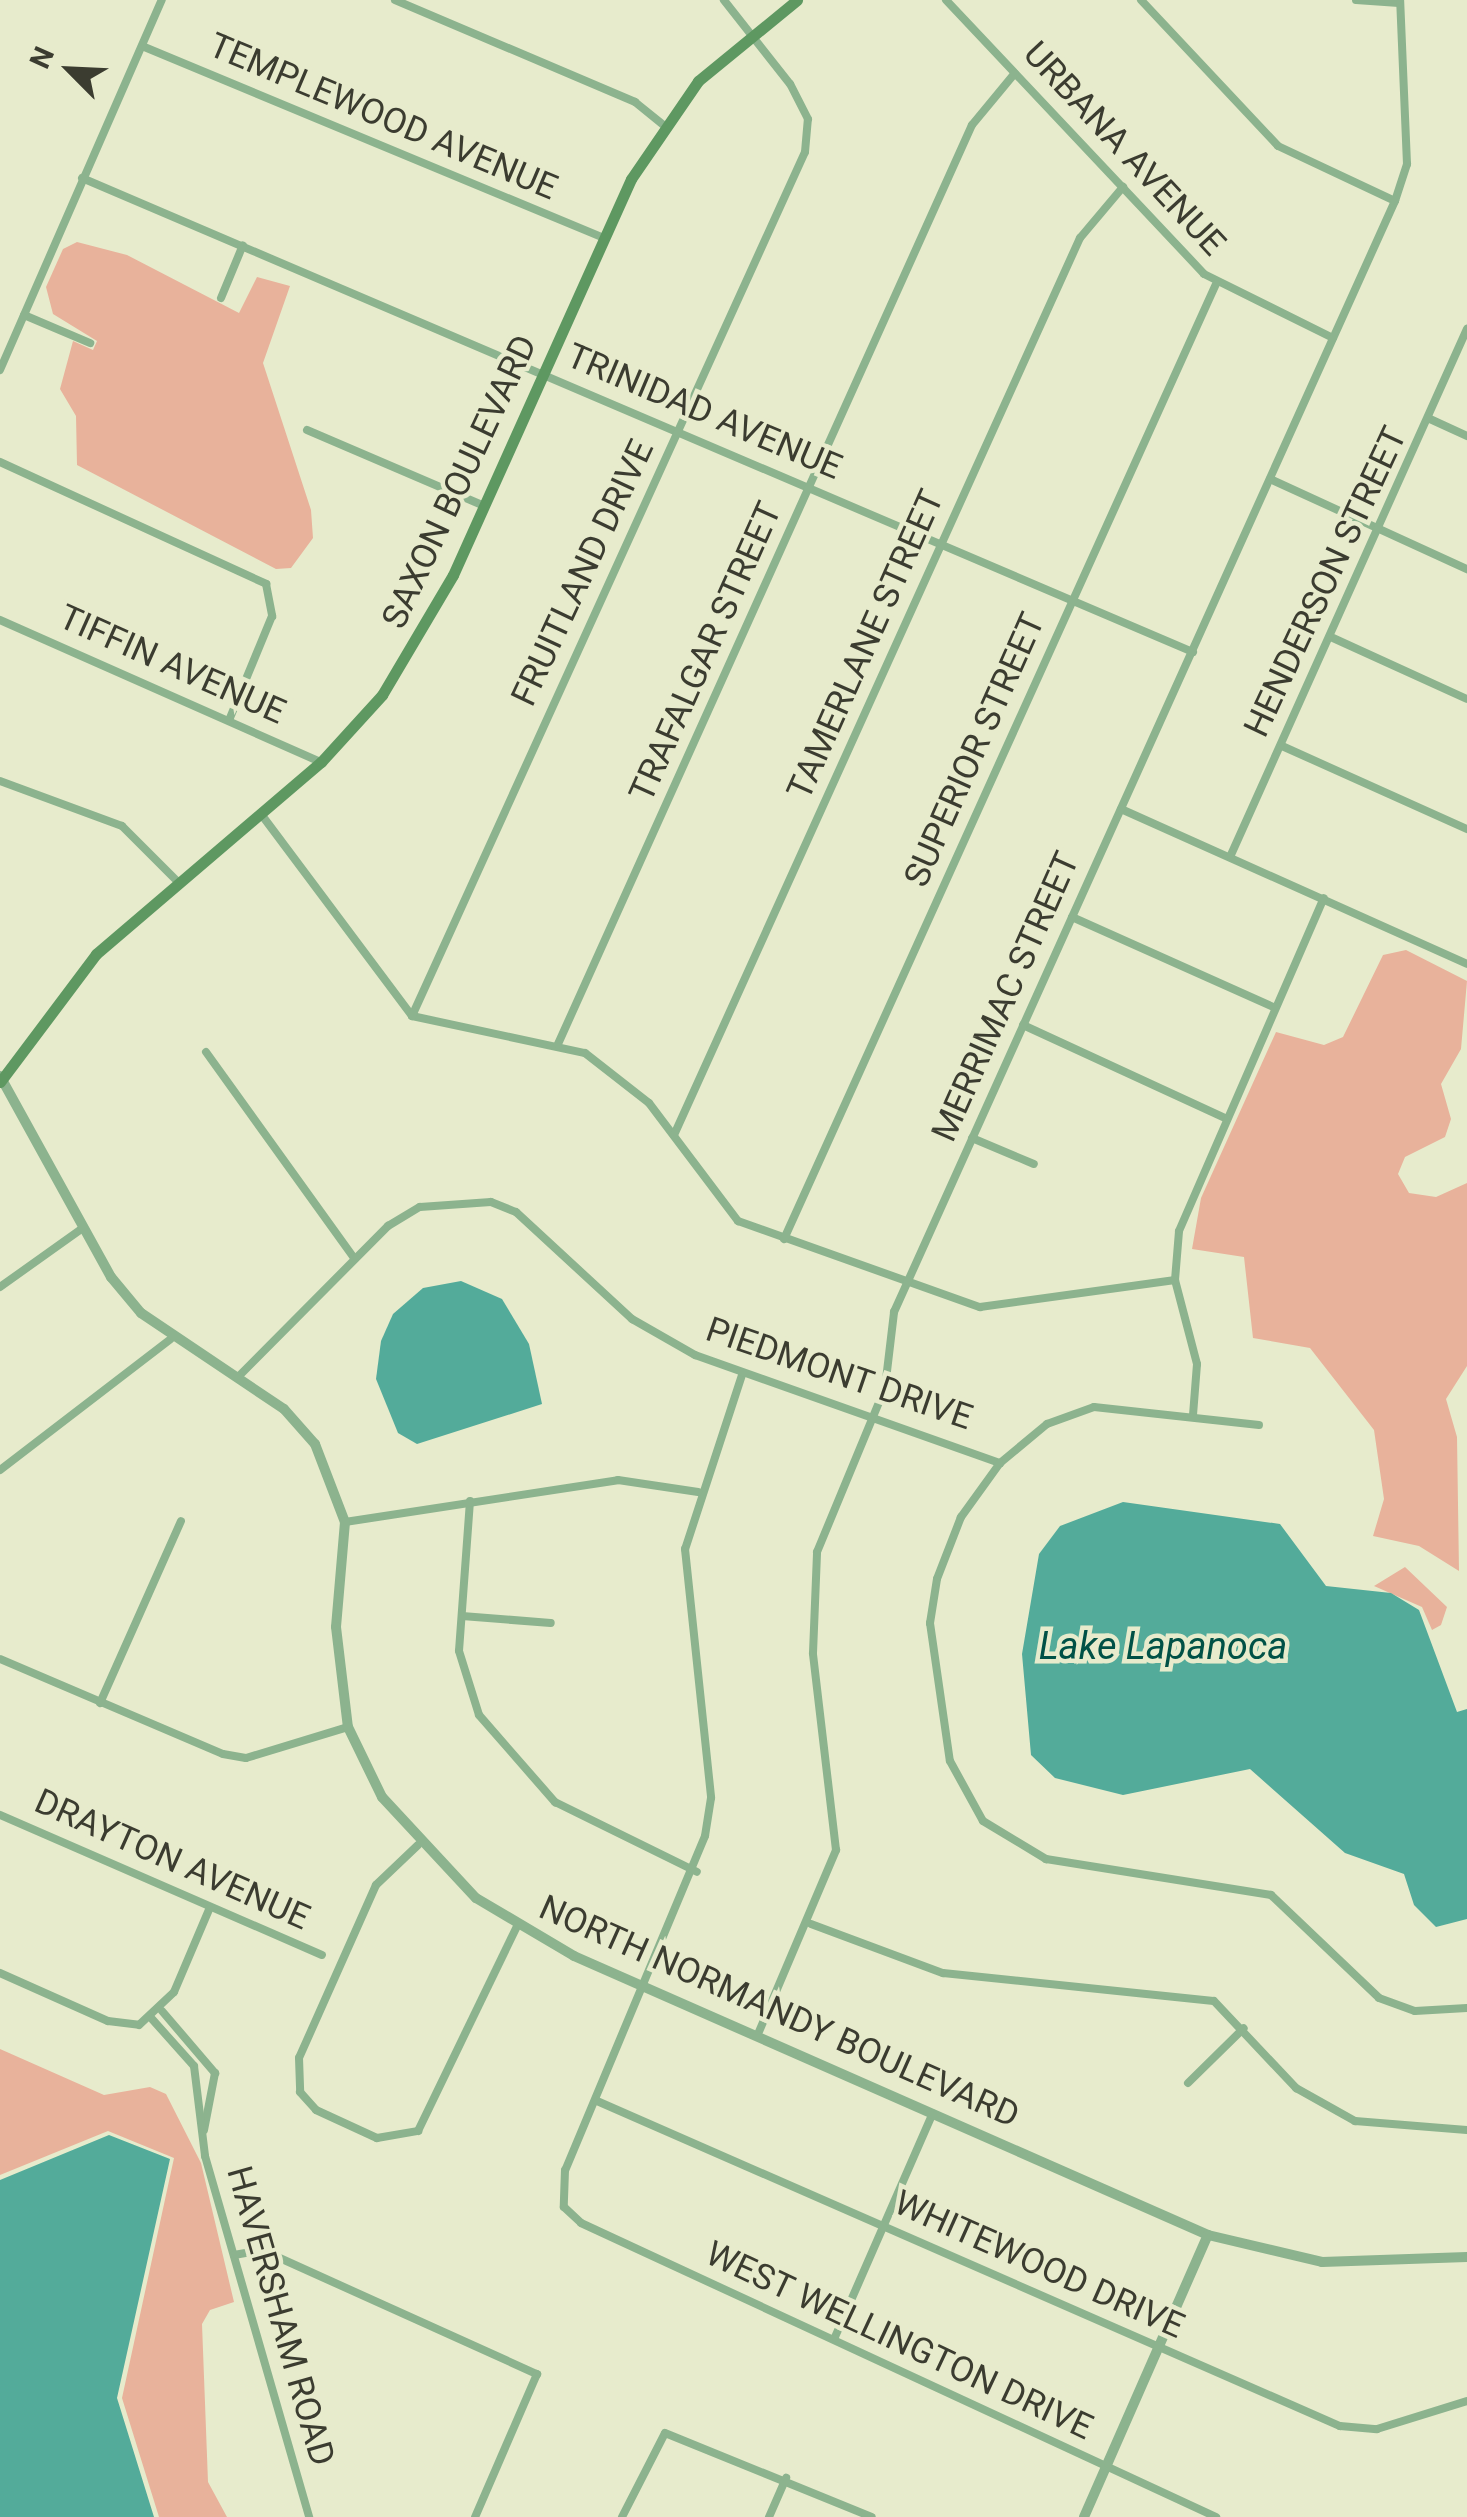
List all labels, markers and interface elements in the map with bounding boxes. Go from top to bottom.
north arrow [20,20,120,120]
street label: TEMPLEWOOD AVENUE [203,25,563,209]
street label: URBANA AVENUE [1014,33,1234,265]
text: N [23,42,61,73]
street label: SAXON BOULEVARD [374,329,546,635]
street label: TRINIDAD AVENUE [560,335,848,489]
street label: HENDERSON STREET [1236,420,1416,744]
street label: FRUITLAND DRIVE [503,433,663,713]
street label: TAMERLANE STREET [779,484,953,806]
street label: TRAFALGAR STREET [621,496,791,808]
street label: TIFFIN AVENUE [52,596,292,734]
street label: SUPERIOR STREET [896,607,1054,893]
street label: MERRIMAC STREET [923,846,1089,1148]
street label: PIEDMONT DRIVE [700,1309,978,1439]
water label: Lake Lapanoca [1039,1624,1287,1670]
street label: DRAYTON AVENUE [28,1781,316,1939]
street label: NORTH NORMANDY BOULEVARD [533,1887,1025,2137]
street label: HAVERSHAM ROAD [217,2161,343,2471]
street label: WHITEWOOD DRIVE [888,2182,1190,2348]
street label: WEST WELLINGTON DRIVE [699,2233,1099,2449]

